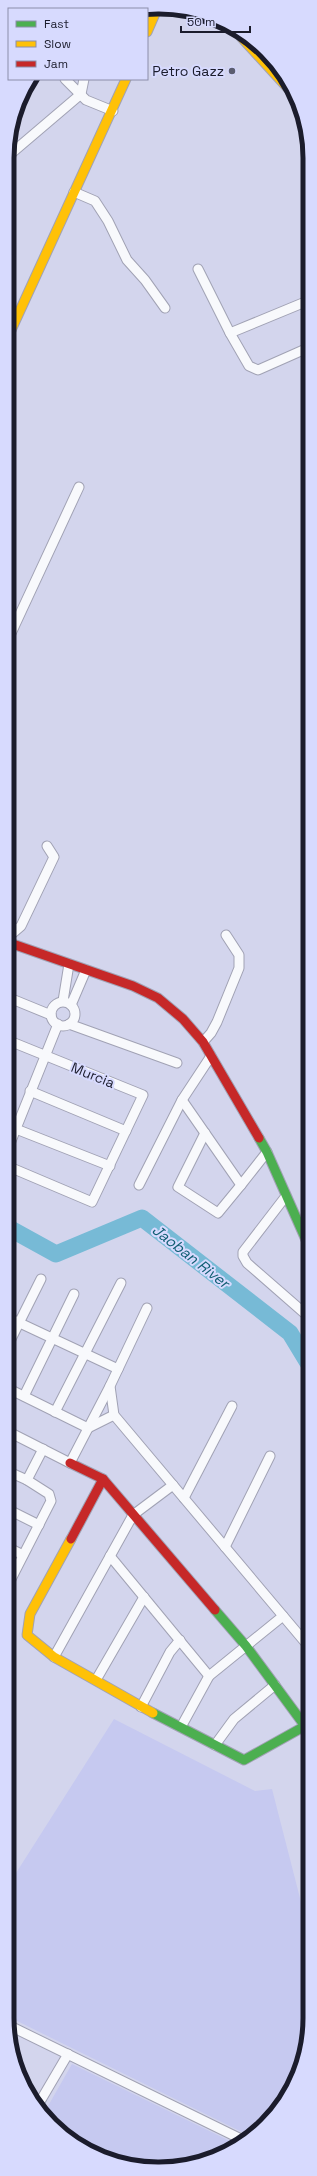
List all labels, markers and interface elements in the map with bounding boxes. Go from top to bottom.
legend [8,8,148,80]
scale bar [181,8,250,34]
text: 50 m [187,14,215,30]
text: Fast [44,16,69,32]
text: Slow [44,36,71,52]
text: Jam [44,56,68,72]
place label: Petro Gazz [152,62,224,80]
marker: Petro Gazz [227,66,237,76]
street label: Murcia [69,1058,117,1092]
water label: Jaoban River [149,1220,235,1293]

